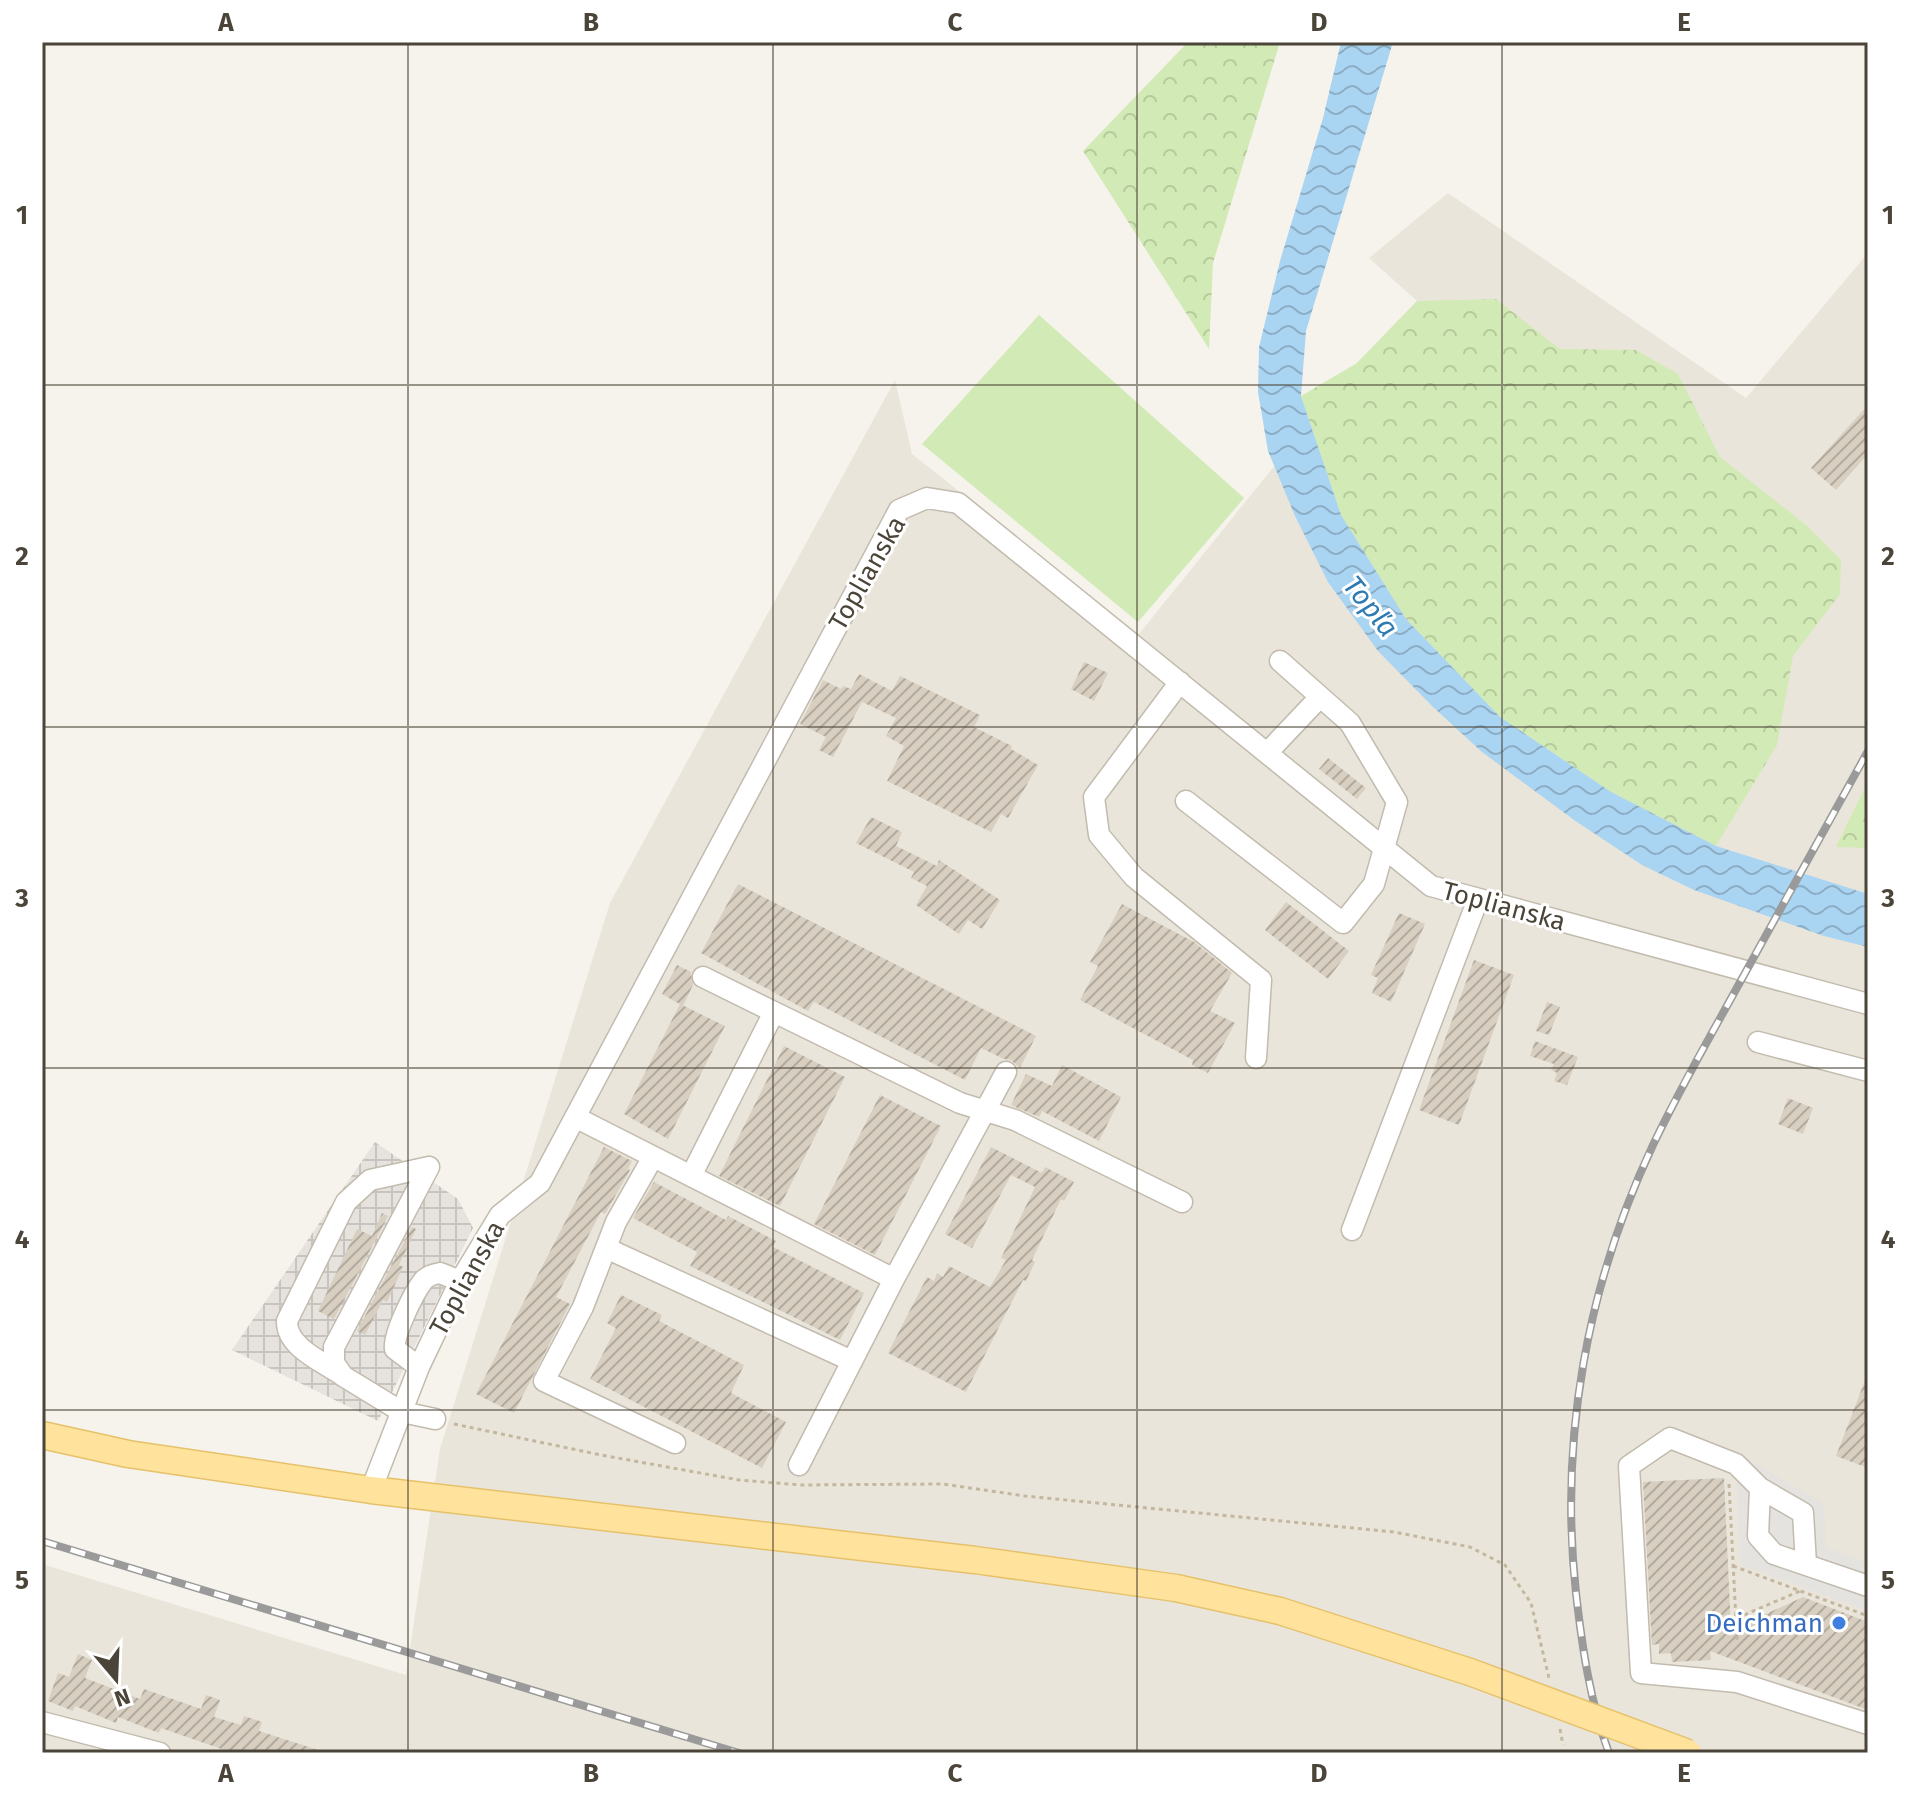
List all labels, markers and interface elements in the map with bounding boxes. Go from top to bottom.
text: A [217,7,234,38]
text: B [583,7,599,38]
text: C [948,7,963,38]
text: D [1311,7,1328,38]
text: E [1677,7,1691,38]
text: 1 [16,200,28,231]
text: 1 [1882,200,1894,231]
street label: Toplianska [822,511,912,636]
text: 2 [15,541,29,572]
text: 2 [1881,541,1895,572]
water label: Topľa [1336,569,1405,643]
street label: Toplianska [1439,875,1569,938]
text: 3 [14,883,29,914]
text: 3 [1880,883,1895,914]
street label: Toplianska [423,1216,512,1341]
text: 4 [15,1224,30,1255]
text: 4 [1881,1224,1896,1255]
text: 5 [15,1565,29,1596]
text: 5 [1881,1565,1895,1596]
place label: Deichman [1705,1608,1823,1639]
marker: Deichman [1830,1614,1848,1632]
north arrow [76,1639,156,1719]
text: N [111,1682,134,1713]
text: A [217,1758,234,1789]
text: B [583,1758,599,1789]
text: C [948,1758,963,1789]
text: D [1311,1758,1328,1789]
text: E [1677,1758,1691,1789]

